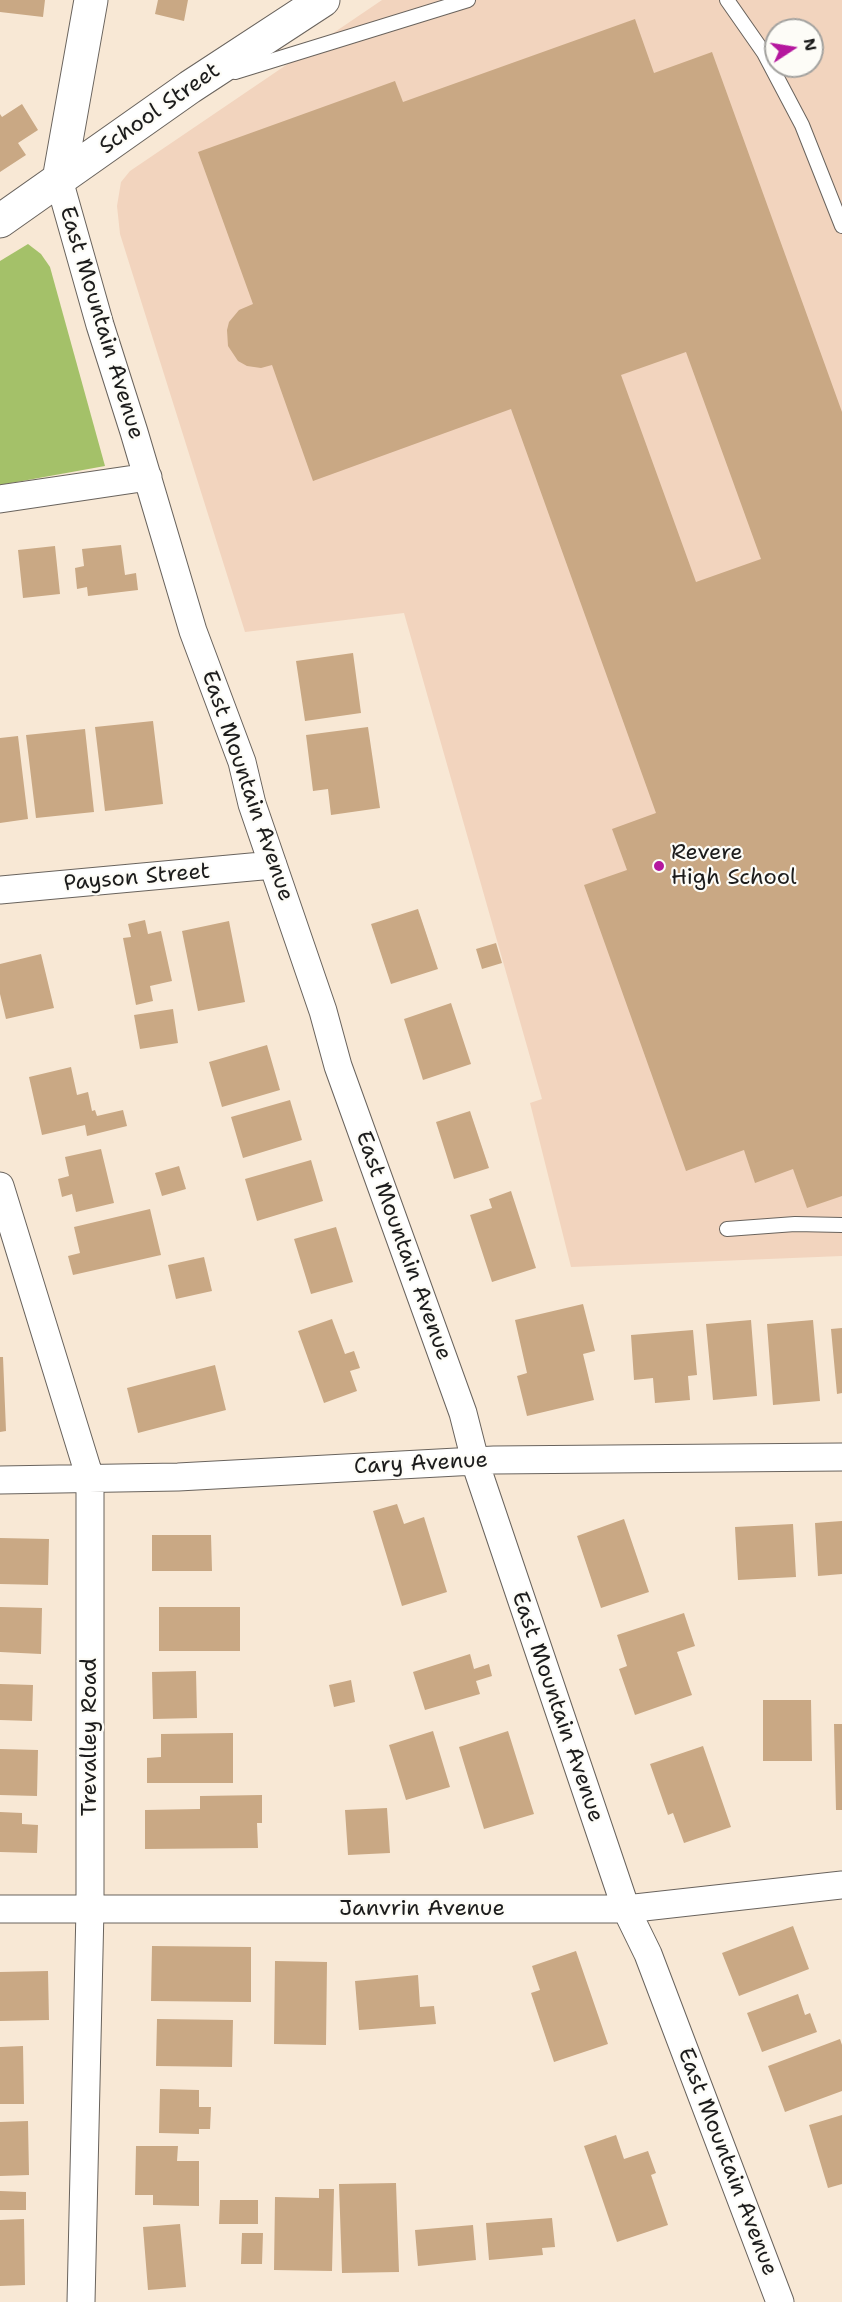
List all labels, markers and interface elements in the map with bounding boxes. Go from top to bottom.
north arrow [764,18,824,78]
text: N [799,36,822,53]
street label: School Street [95,58,225,160]
street label: East Mountain Avenue [53,204,149,442]
street label: East Mountain Avenue [195,667,299,905]
place label: Revere High School [671,840,797,891]
street label: Payson Street [63,858,211,898]
marker: Revere High School [652,859,666,873]
street label: East Mountain Avenue [349,1128,457,1364]
street label: Cary Avenue [353,1447,489,1481]
street label: East Mountain Avenue [505,1588,609,1826]
street label: Trevalley Road [77,1658,103,1816]
street label: Janvrin Avenue [339,1896,505,1922]
street label: East Mountain Avenue [671,2044,783,2280]

